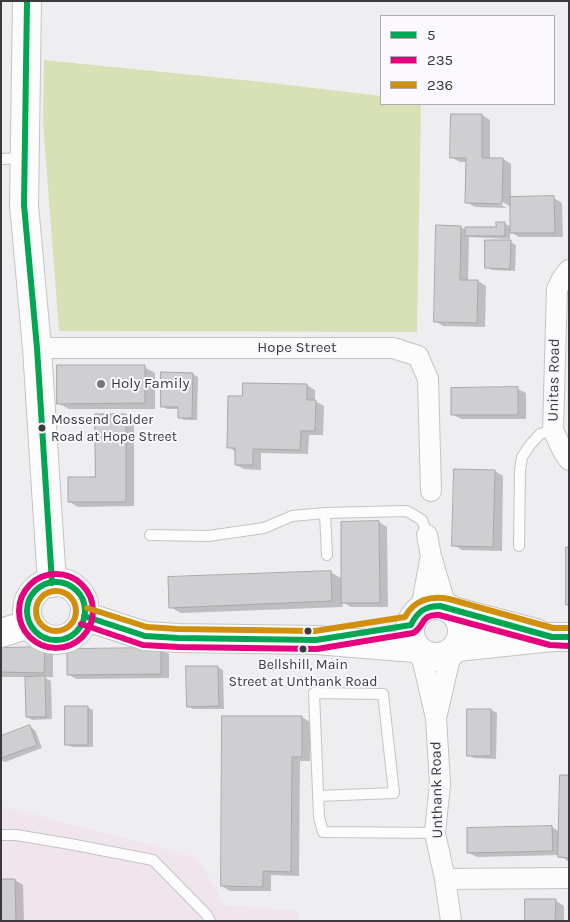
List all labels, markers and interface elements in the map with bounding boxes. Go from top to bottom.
legend [380,15,555,105]
text: 5 [427,26,435,44]
text: 235 [427,51,453,69]
text: 236 [427,76,453,94]
street label: Unitas Road [544,338,564,422]
street label: Hope Street [257,339,337,357]
place label: Holy Family [111,375,189,393]
marker: Holy Family [95,378,107,390]
place label: Mossend Calder Road at Hope Street [51,412,177,444]
marker: Mossend Calder Road at Hope Street [37,423,47,433]
unlabelled marker [303,626,313,636]
marker: Bellshill, Main Street at Unthank Road [298,644,308,654]
place label: Bellshill, Main Street at Unthank Road [229,657,377,690]
street label: Unthank Road [427,741,447,839]

